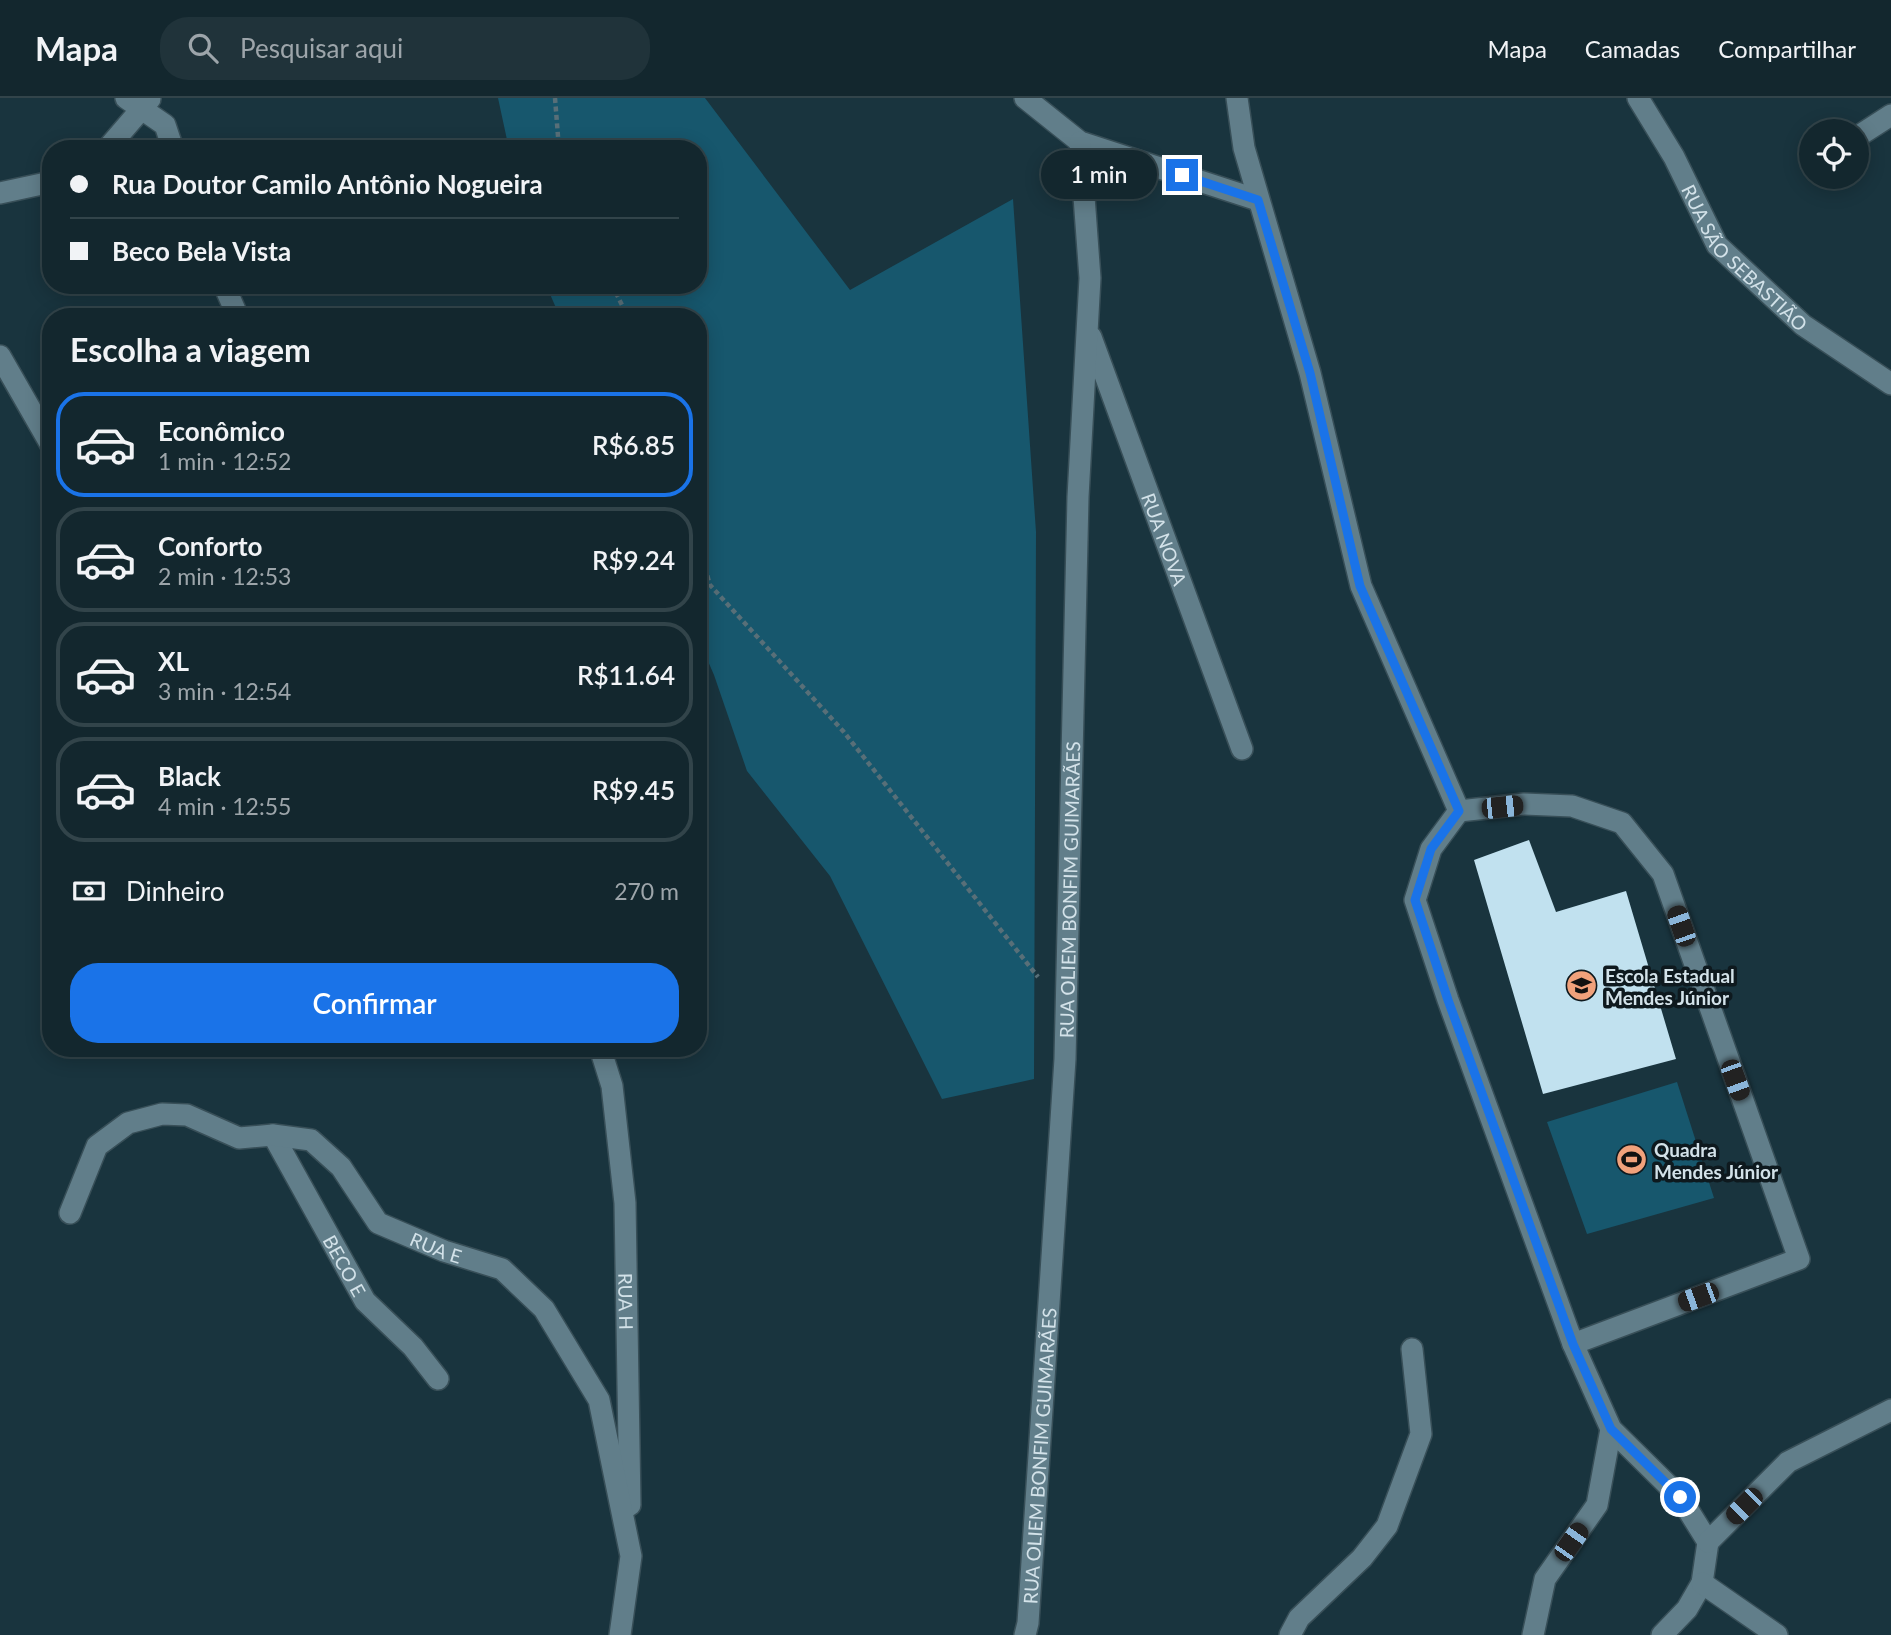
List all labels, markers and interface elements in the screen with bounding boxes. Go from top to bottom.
search box [160,17,650,80]
text: Mapa [35,28,118,68]
icon: search [184,29,222,67]
text: Pesquisar aqui [240,32,403,64]
text: Mapa [1488,34,1547,63]
text: Camadas [1585,34,1680,63]
text: Compartilhar [1718,34,1856,63]
map controls [1799,119,1869,189]
button: locate [1799,119,1869,189]
callout: 1 min [1042,150,1158,200]
route end [1166,159,1198,191]
text: 1 min [1071,160,1127,188]
text: Rua Doutor Camilo Antônio Nogueira [112,168,543,200]
street label: RUA SÃO SEBASTIÃO [1678,181,1813,335]
text: Beco Bela Vista [112,235,291,267]
text: Escolha a viagem [70,330,311,369]
icon: car [74,413,137,476]
text: Econômico [158,415,285,447]
text: R$6.85 [592,429,675,461]
text: 1 min · 12:52 [158,447,291,475]
street label: RUA NOVA [1138,490,1192,588]
icon: car [74,528,137,591]
text: Conforto [158,530,262,562]
text: R$9.24 [592,544,675,576]
text: 2 min · 12:53 [158,562,291,590]
icon: car [74,643,137,706]
text: XL [158,645,189,677]
text: R$11.64 [577,659,675,691]
text: 3 min · 12:54 [158,677,291,705]
street label: RUA OLIEM BONFIM GUIMARÃES [1054,741,1084,1038]
icon: car [74,758,137,821]
text: Black [158,760,221,792]
text: R$9.45 [592,774,675,806]
text: 4 min · 12:55 [158,792,291,820]
car [1481,794,1524,820]
icon: cash [70,872,108,910]
text: Dinheiro [126,875,224,907]
text: 270 m [614,877,679,905]
car [1665,903,1698,949]
button: Confirmar [70,963,679,1043]
place label: Escola Estadual Mendes Júnior [1605,964,1735,1009]
school or university icon: Escola Estadual Mendes Júnior [1565,969,1599,1003]
car [1718,1057,1753,1103]
place label: Quadra Mendes Júnior [1654,1138,1779,1183]
sports icon: Quadra Mendes Júnior [1614,1143,1648,1177]
street label: RUA E [407,1227,465,1267]
street label: BECO E [319,1231,371,1300]
street label: RUA H [615,1273,639,1330]
car [1675,1280,1722,1314]
street label: RUA OLIEM BONFIM GUIMARÃES [1018,1307,1060,1605]
route start [1664,1481,1696,1513]
car [1722,1484,1767,1528]
car [1551,1519,1592,1565]

